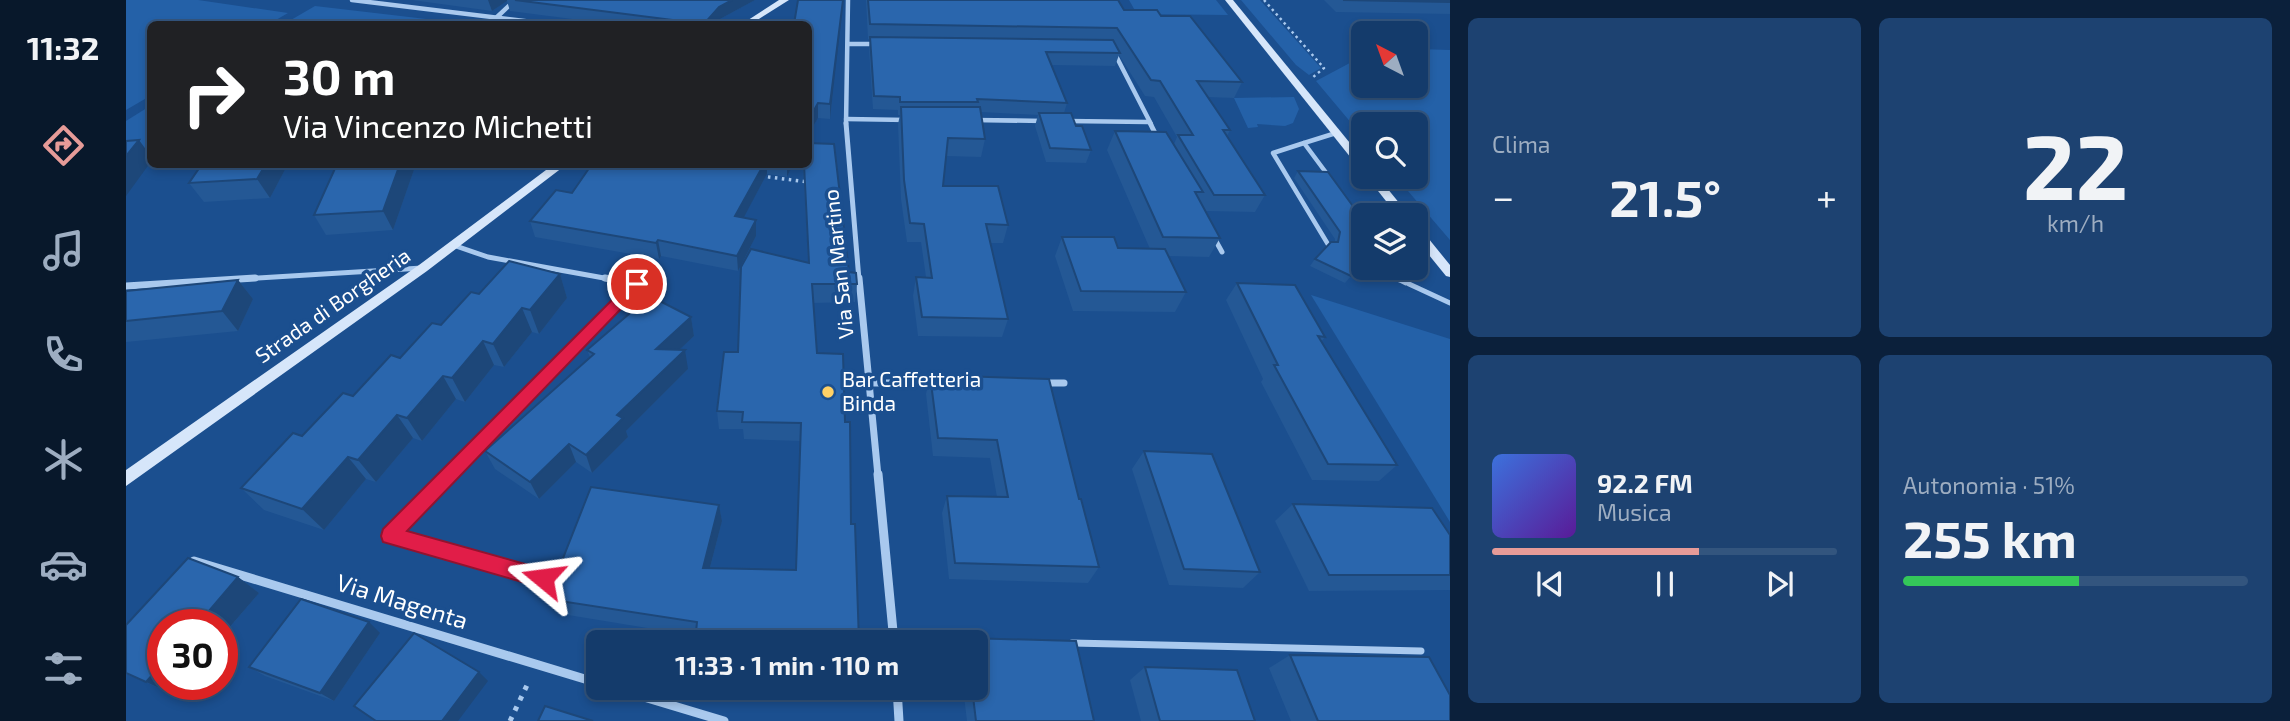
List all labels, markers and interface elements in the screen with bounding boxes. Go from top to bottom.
north arrow [1351,21,1428,98]
map controls [1351,21,1428,280]
text: 11:32 [27,28,99,66]
text: 30 m [283,46,395,105]
icon: right [168,49,259,140]
text: Via Vincenzo Michetti [283,106,593,144]
text: 22 [2023,109,2128,218]
button: search [1351,112,1428,189]
icon: directions [39,121,88,170]
text: Clima [1492,130,1550,158]
text: 21.5° [1609,165,1721,227]
text: − [1492,173,1514,219]
text: + [1816,173,1837,219]
street label: Via San Martino [817,188,858,340]
button: layers [1351,203,1428,280]
text: km/h [2047,209,2104,237]
icon: music [39,226,88,275]
street label: Strada di Borgheria [250,242,414,368]
pin [607,254,667,314]
icon: arrive [618,265,656,303]
icon: phone [39,330,88,379]
place label: Bar Caffetteria Binda [842,366,981,415]
marker: Bar Caffetteria Binda [820,384,836,400]
icon: climate [39,435,88,484]
text: 92.2 FM [1597,467,1693,498]
text: Autonomia · 51% [1903,471,2075,499]
text: Musica [1597,498,1672,526]
text: 255 km [1903,506,2077,568]
icon: car [39,540,88,589]
position arrow [506,541,580,615]
icon: previous [1531,565,1569,603]
icon: pause [1646,565,1684,603]
icon: next [1761,565,1799,603]
street label: Via Magenta [333,567,472,634]
speed limit sign: 30 [147,609,238,700]
icon: filters [39,644,88,693]
text: 11:33 · 1 min · 110 m [675,649,899,680]

